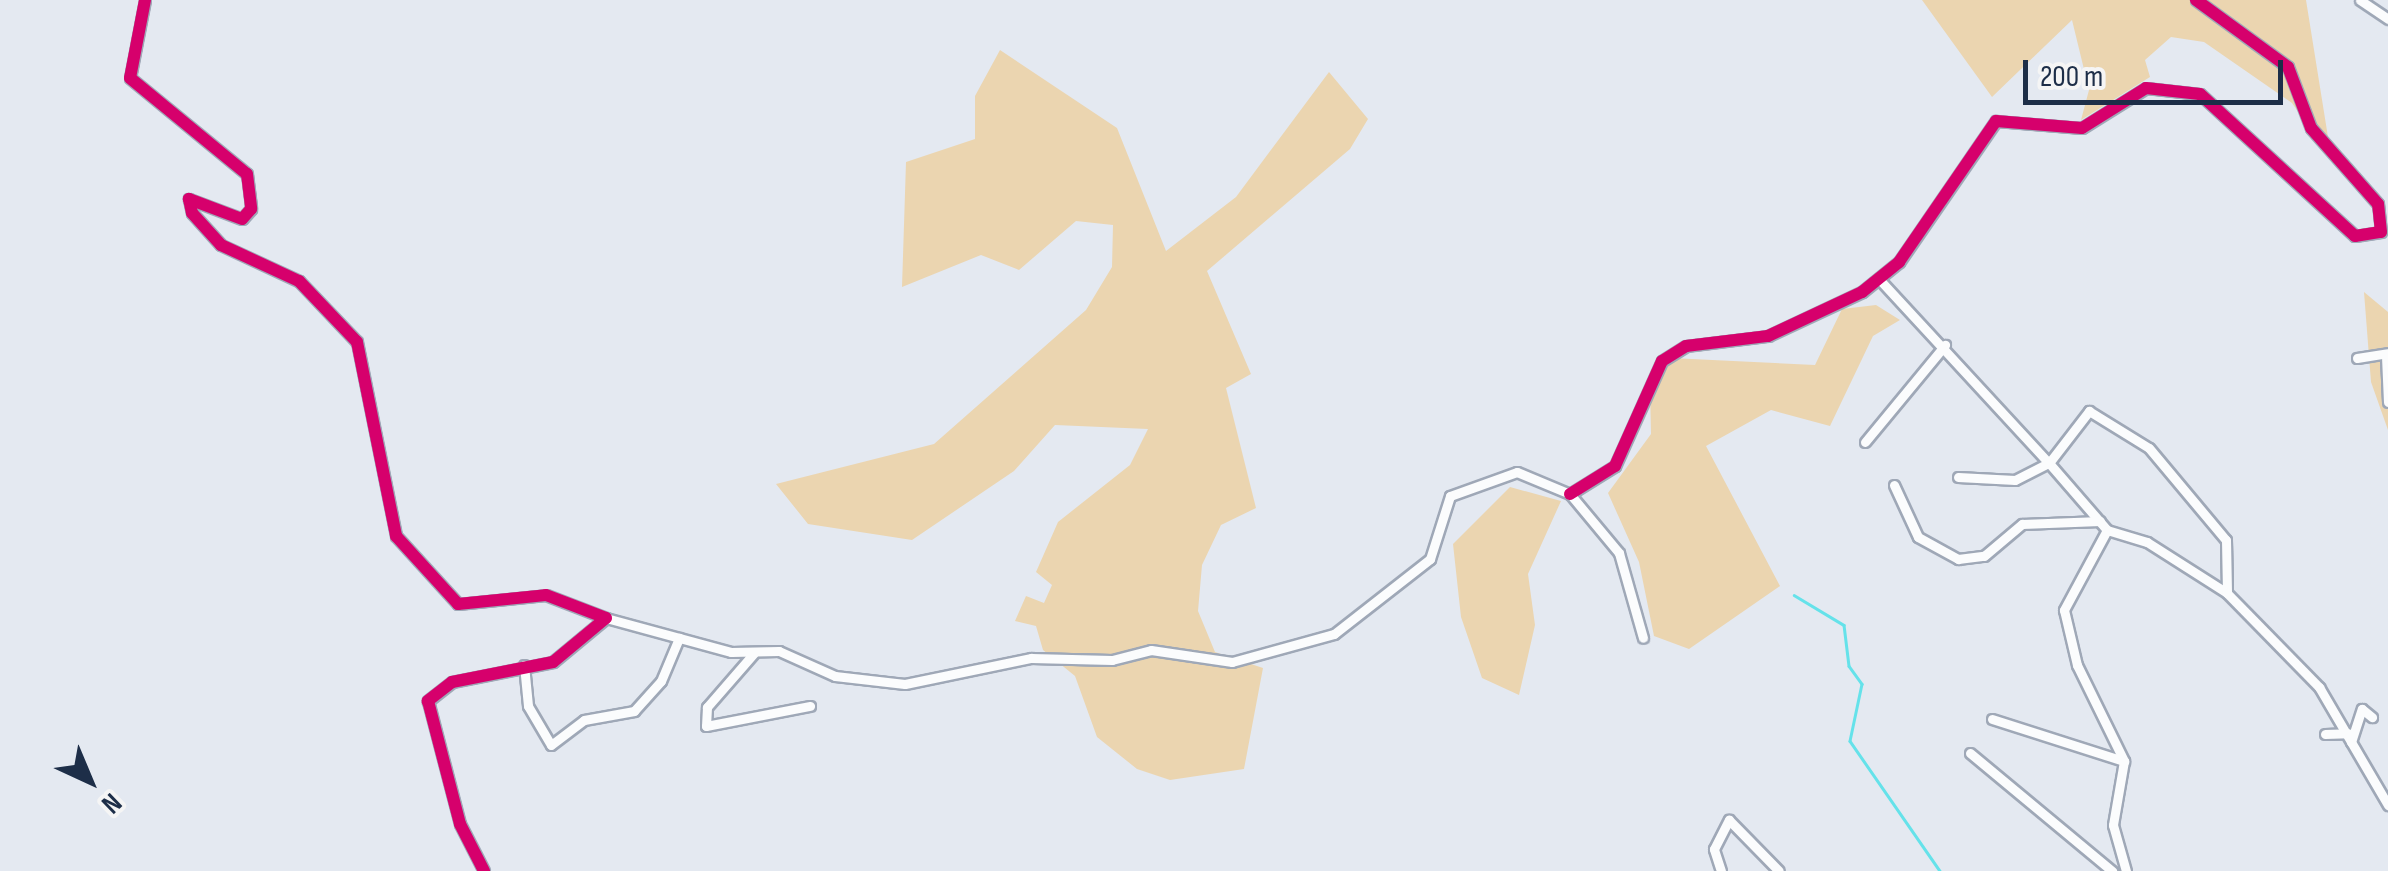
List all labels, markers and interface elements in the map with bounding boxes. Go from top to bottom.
scale bar [2028,40,2288,102]
text: 200 m [2040,59,2103,95]
north arrow [40,731,140,831]
text: N [94,786,128,820]

